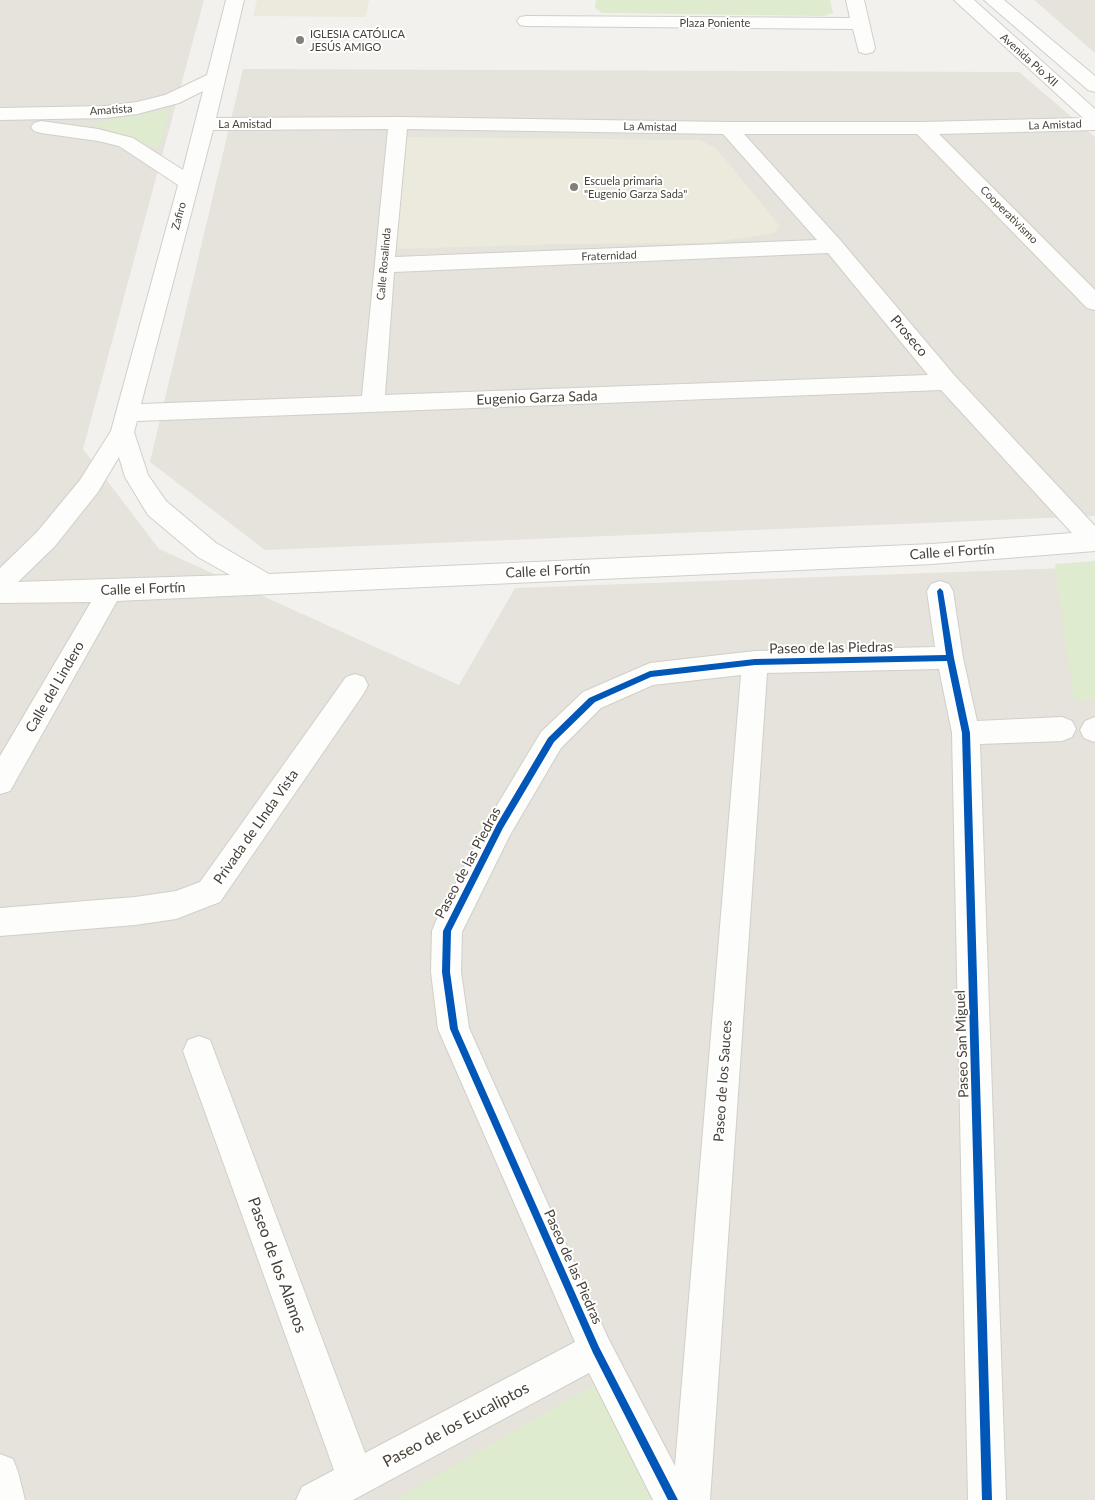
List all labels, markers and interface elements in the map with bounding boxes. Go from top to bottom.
street label: Plaza Poniente [680,16,750,30]
place label: IGLESIA CATÓLICA JESÚS AMIGO [310,27,405,53]
street label: Avenida Pío XII [997,31,1061,89]
marker: IGLESIA CATÓLICA JESÚS AMIGO [294,34,306,46]
street label: Amatista [89,102,133,118]
street label: La Amistad [218,117,272,131]
street label: La Amistad [1028,117,1082,133]
street label: La Amistad [623,120,677,134]
place label: Escuela primaria "Eugenio Garza Sada" [584,174,687,200]
marker: Escuela primaria "Eugenio Garza Sada" [568,181,580,193]
street label: Cooperativismo [977,183,1041,247]
street label: Zafiro [169,201,189,231]
street label: Calle Rosalinda [374,227,394,301]
street label: Fraternidad [581,248,637,264]
street label: Proseco [887,312,931,360]
street label: Eugenio Garza Sada [476,387,598,409]
street label: Calle el Fortín [909,541,995,563]
street label: Calle el Fortín [505,560,591,582]
street label: Calle el Fortín [100,579,186,599]
street label: Calle del Lindero [22,638,88,736]
street label: Paseo de las Piedras [769,639,893,657]
street label: Privada de LInda Vista [210,766,302,888]
street label: Paseo de las Piedras [432,804,504,922]
street label: Paseo San Miguel [952,990,972,1098]
street label: Paseo de los Sauces [710,1020,736,1142]
street label: Paseo de los Alamos [244,1195,310,1335]
street label: Paseo de las Piedras [540,1207,606,1327]
street label: Paseo de los Eucaliptos [380,1378,532,1472]

